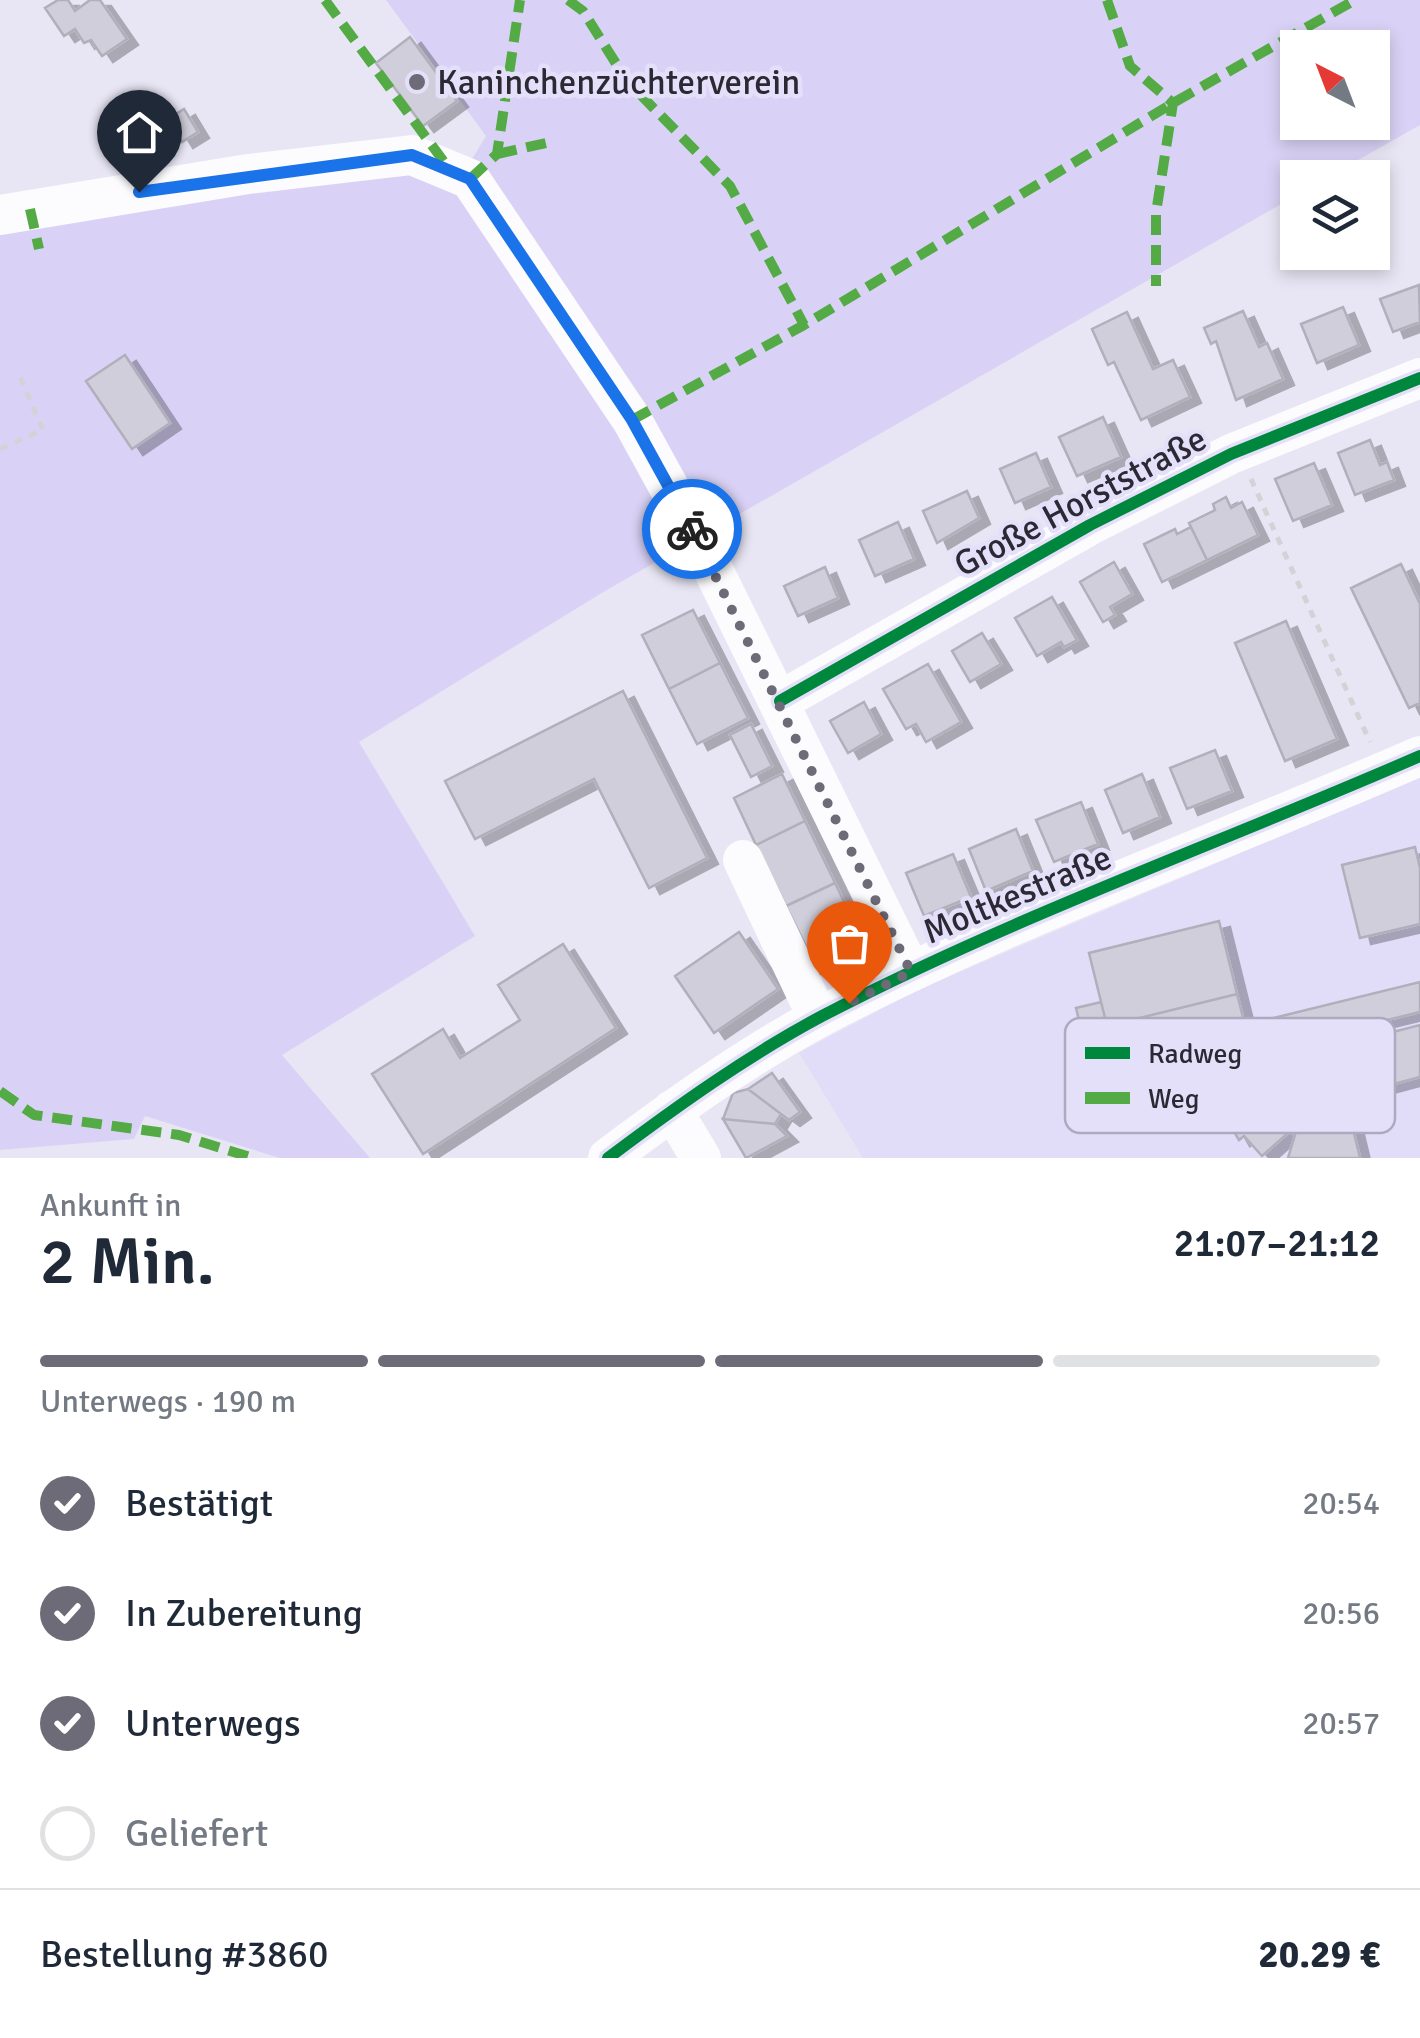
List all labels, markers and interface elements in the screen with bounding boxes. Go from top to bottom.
north arrow [1280,30,1390,140]
map controls [1280,30,1390,270]
place label: Kaninchenzüchterverein [437,61,800,104]
marker: Kaninchenzüchterverein [406,71,428,93]
pin [97,90,182,193]
icon: home [112,105,167,160]
button: layers [1280,160,1390,270]
street label: Große Horststraße [947,417,1214,586]
courier [642,479,742,579]
icon: bike [665,502,720,557]
street label: Moltkestraße [917,836,1118,953]
pin [807,901,892,1004]
icon: bag [822,916,877,971]
legend [1065,1018,1395,1133]
text: Radweg [1148,1037,1242,1071]
text: Weg [1148,1082,1200,1116]
text: Ankunft in [40,1186,182,1225]
text: 21:07–21:12 [1174,1220,1380,1267]
text: 2 Min. [40,1222,215,1302]
text: Unterwegs · 190 m [40,1382,296,1421]
icon: check [40,1476,95,1531]
text: Bestätigt [125,1480,273,1527]
text: 20:54 [1302,1484,1380,1523]
icon: check [40,1586,95,1641]
text: In Zubereitung [125,1590,363,1637]
text: 20:56 [1302,1594,1380,1633]
icon: check [40,1696,95,1751]
text: Unterwegs [125,1700,301,1747]
text: 20:57 [1302,1704,1380,1743]
text: Geliefert [125,1810,268,1857]
text: Bestellung #3860 [40,1931,329,1978]
text: 20.29 € [1258,1931,1380,1978]

